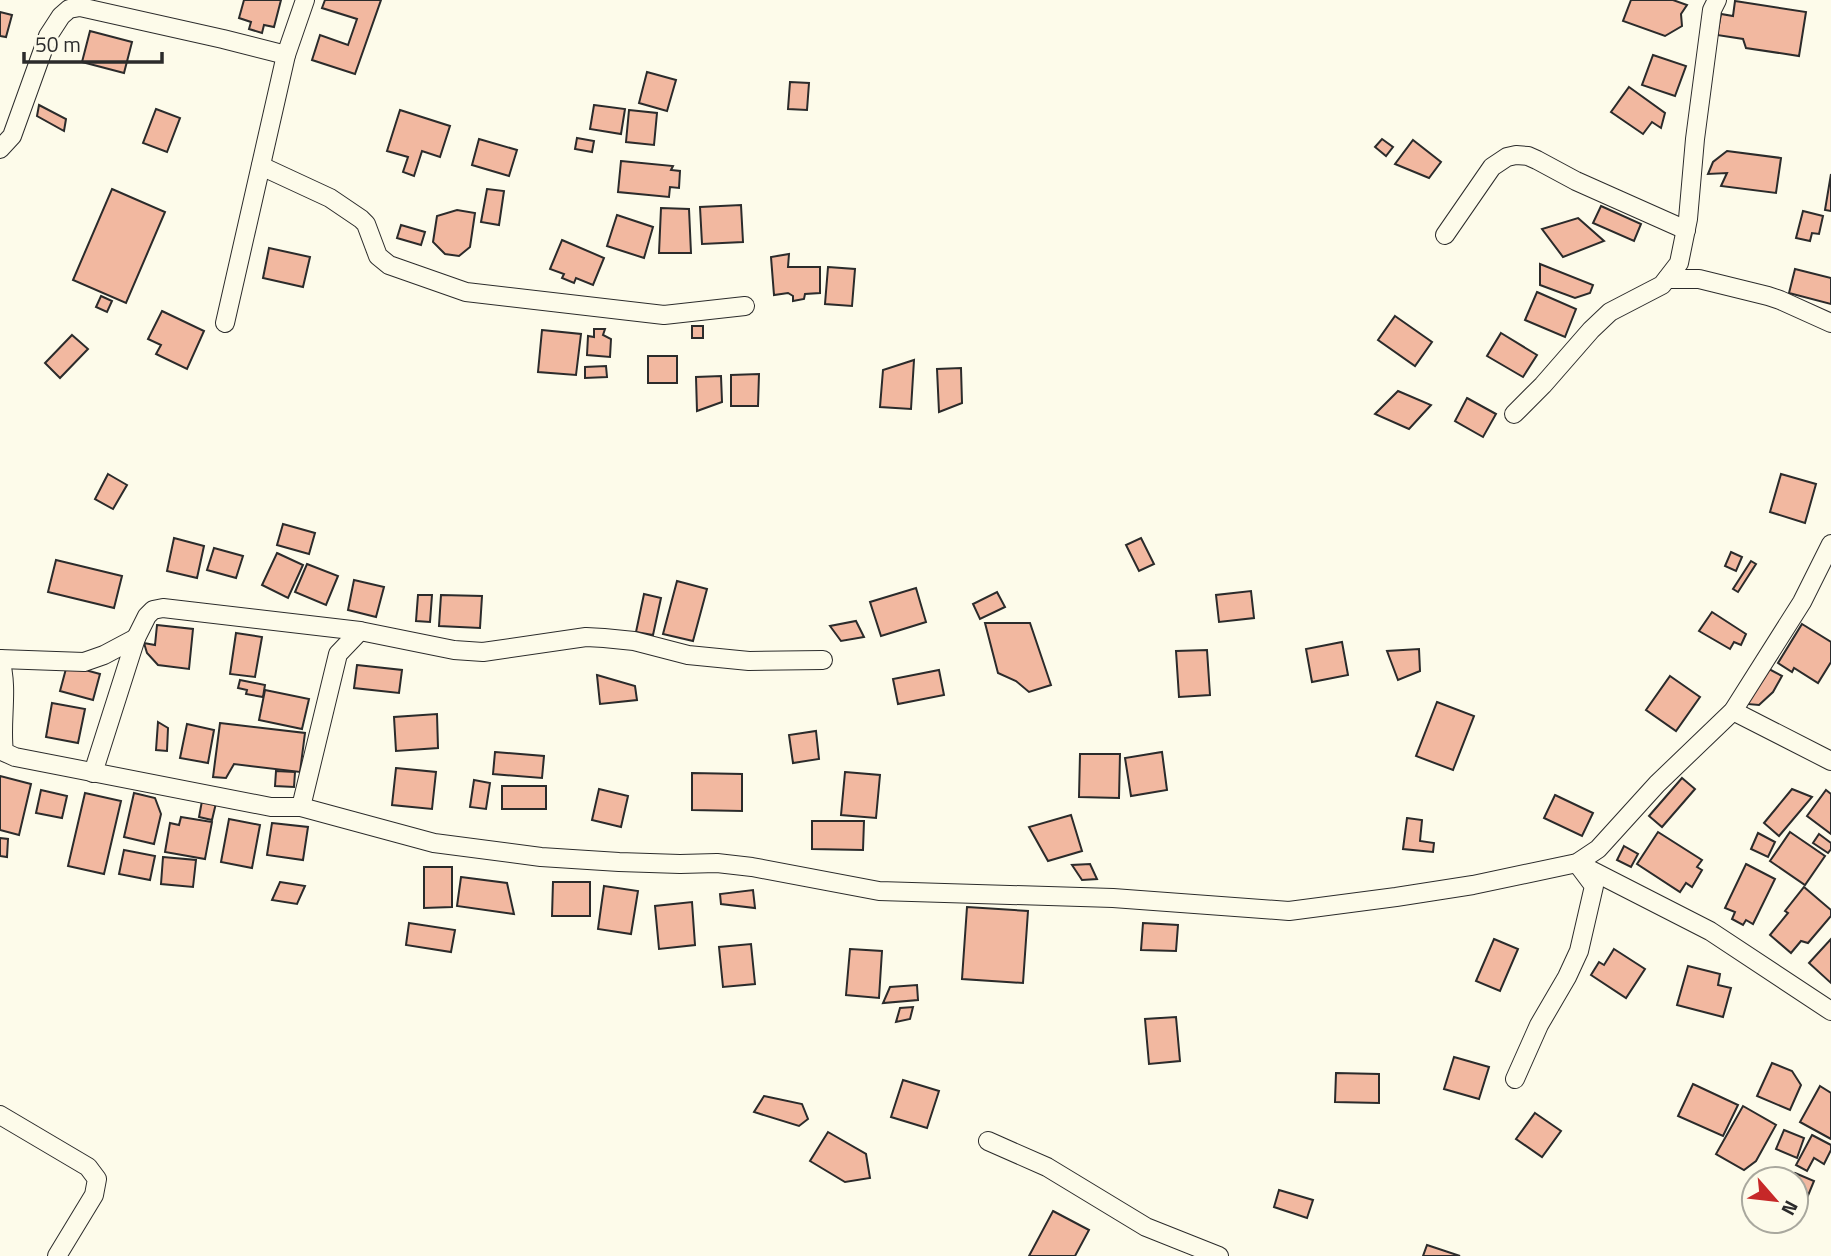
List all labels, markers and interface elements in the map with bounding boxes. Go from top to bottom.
scale bar [24,21,163,65]
text: 50 m [35,28,81,60]
north arrow [1740,1165,1810,1235]
text: N [1775,1196,1806,1221]

